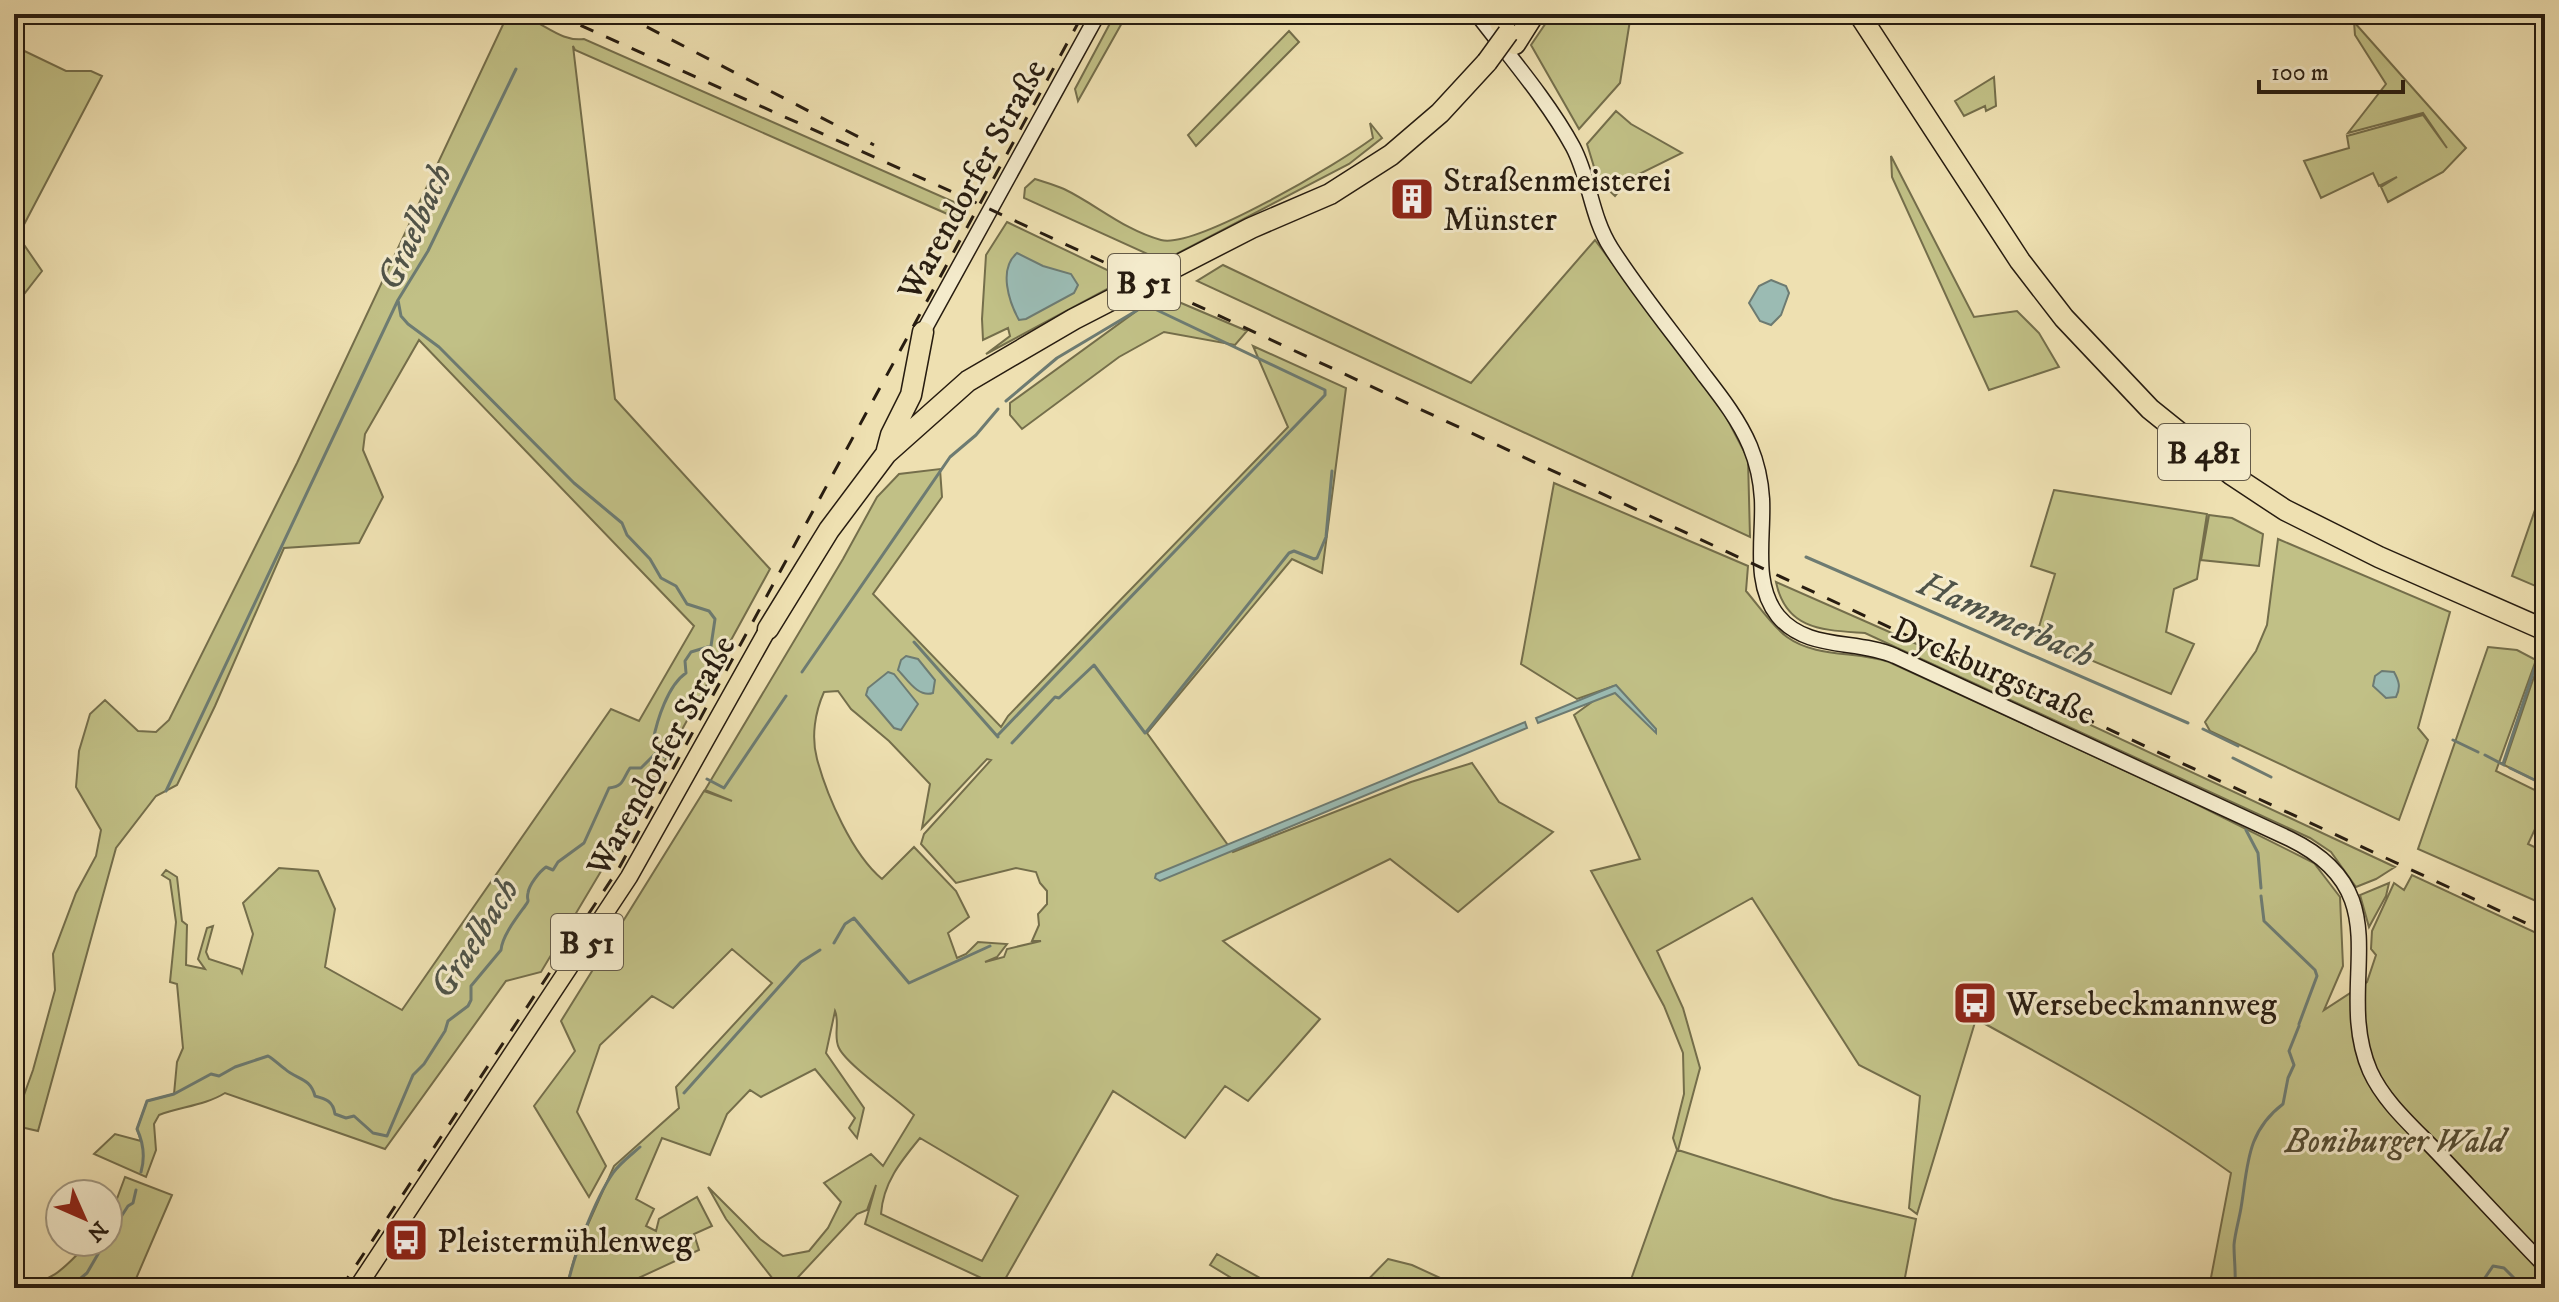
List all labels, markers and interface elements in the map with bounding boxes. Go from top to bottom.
scale bar [2259,44,2403,94]
street label: Warendorfer Straße [889,52,1056,309]
text: 100 m [2271,58,2329,88]
water label: Graelbach [368,157,463,297]
place label: Straßenmeisterei Münster [1443,160,1671,241]
building icon: Straßenmeisterei Münster [1388,175,1436,223]
road number: B 51 [1108,254,1180,310]
road number: B 481 [2158,424,2250,480]
water label: Hammerbach [1910,561,2101,679]
street label: Dyckburgstraße [1885,608,2101,735]
street label: Warendorfer Straße [578,628,745,885]
water label: Graelbach [421,870,530,1007]
road number: B 51 [551,914,623,970]
bus stop icon: Wersebeckmannweg [1951,979,1999,1027]
place label: Wersebeckmannweg [2005,984,2277,1026]
park label: Boniburger Wald [2284,1121,2510,1163]
north arrow [44,1178,124,1258]
text: N [81,1215,113,1247]
bus stop icon: Pleistermühlenweg [382,1216,430,1264]
place label: Pleistermühlenweg [437,1221,693,1263]

